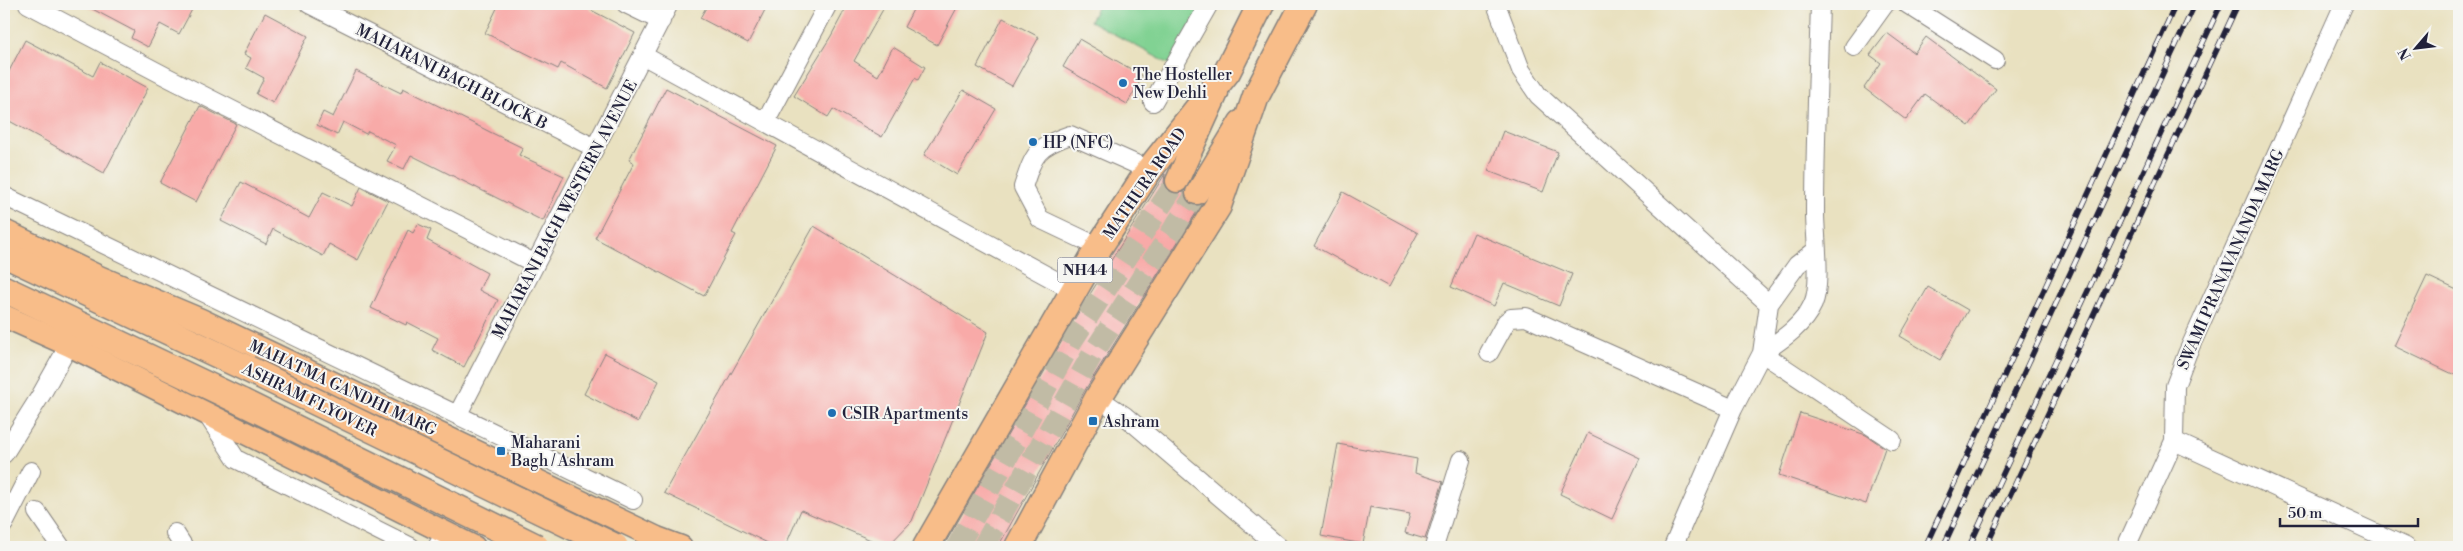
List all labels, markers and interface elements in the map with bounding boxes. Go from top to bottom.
street label: MAHARANI BAGH BLOCK B [352,20,551,134]
north arrow [2390,22,2440,72]
text: N [2395,45,2416,63]
place label: The Hosteller New Dehli [1133,65,1232,103]
street label: MAHARANI BAGH WESTERN AVENUE [488,77,642,342]
marker: The Hosteller New Dehli [1117,77,1129,89]
street label: MATHURA ROAD [1099,124,1191,243]
place label: HP (NFC) [1043,133,1113,153]
marker: HP (NFC) [1027,136,1039,148]
street label: SWAMI PRANAVANANDA MARG [2173,146,2289,373]
road number: NH44 [1058,258,1112,282]
street label: MAHATMA GANDHI MARG [246,336,440,440]
street label: ASHRAM FLYOVER [238,358,381,442]
place label: CSIR Apartments [842,404,968,424]
marker: CSIR Apartments [826,407,838,419]
place label: Ashram [1102,412,1159,432]
marker: Ashram [1087,415,1099,427]
place label: Maharani Bagh / Ashram [510,433,614,471]
marker: Maharani Bagh / Ashram [495,445,507,457]
scale bar [2280,496,2418,528]
text: 50 m [2288,504,2322,523]

